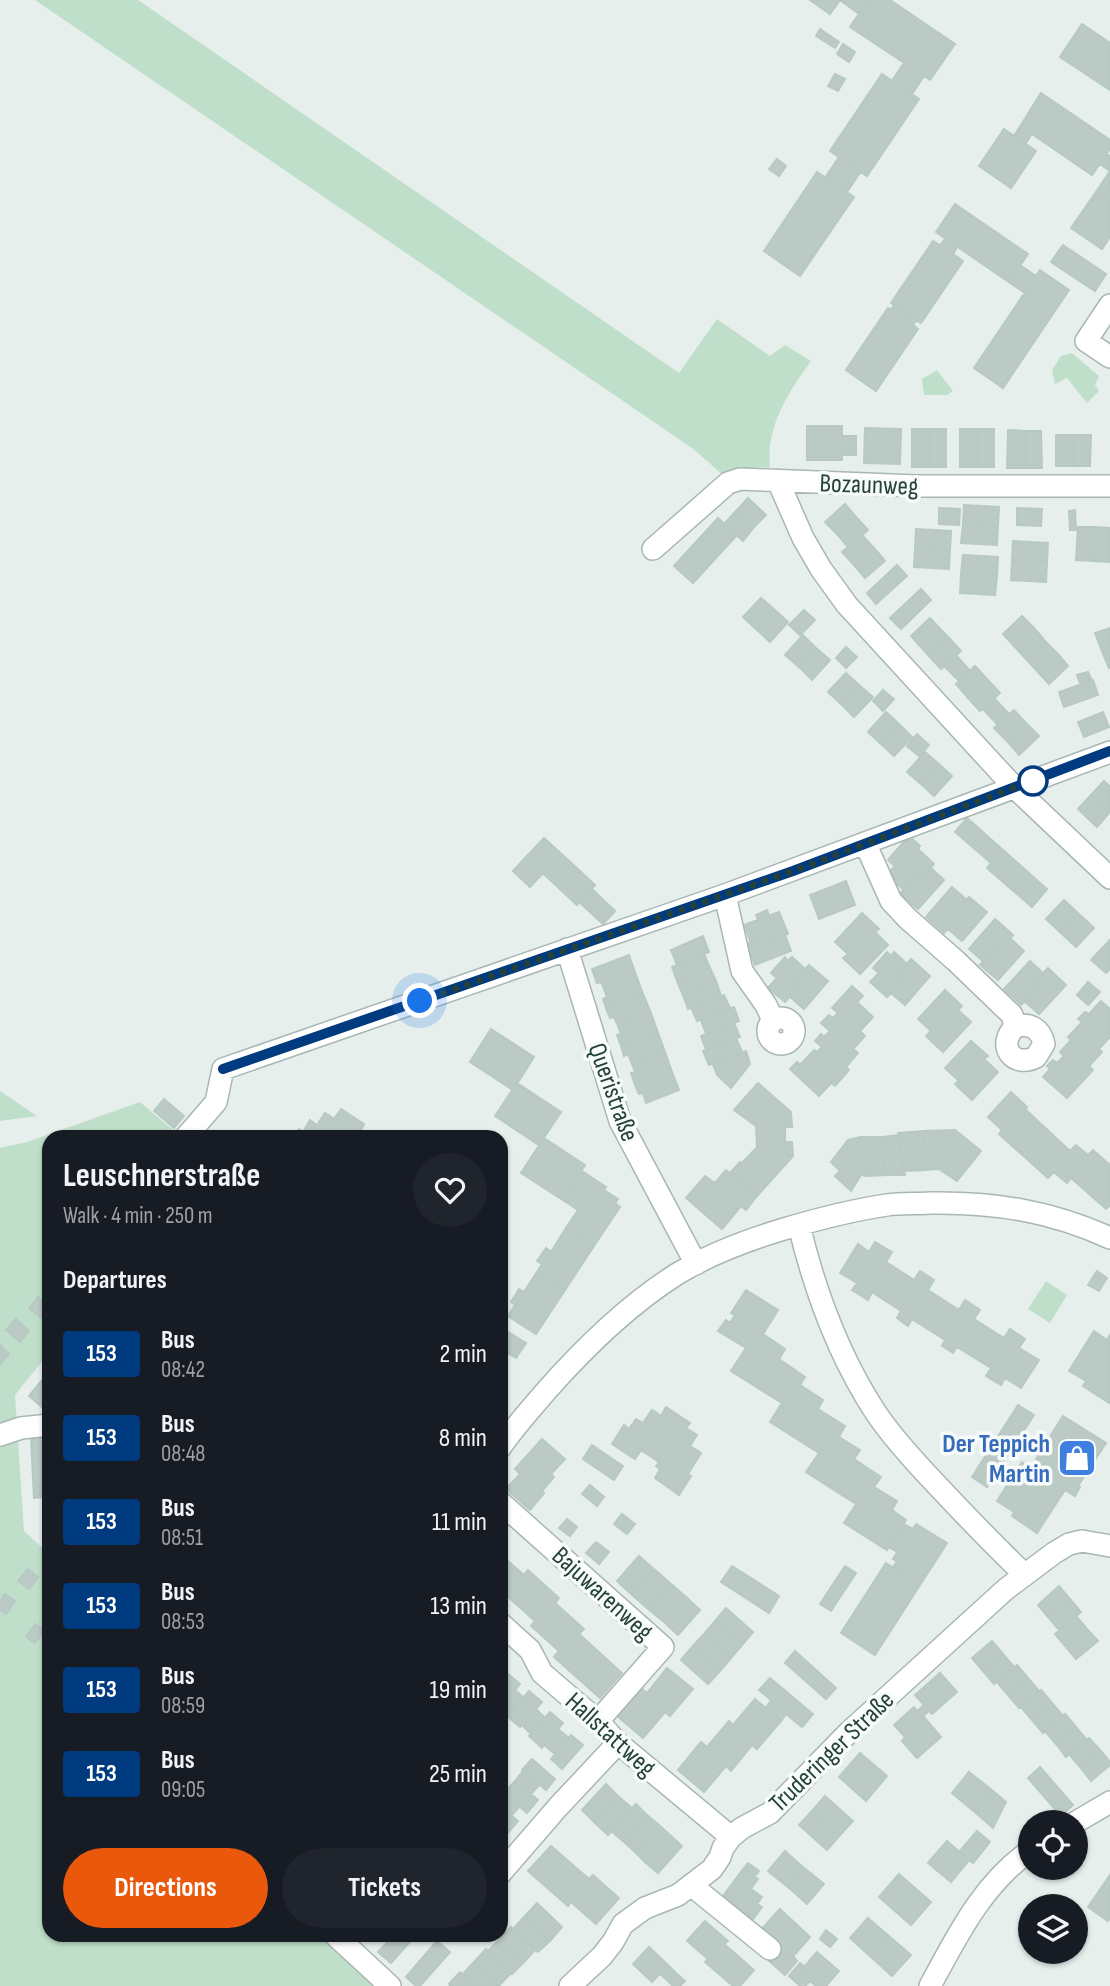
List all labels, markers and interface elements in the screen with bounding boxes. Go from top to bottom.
street label: Bozaunweg [819,468,919,503]
unlabelled marker [1018,766,1048,796]
your location [402,983,437,1018]
street label: Queristraße [581,1039,645,1146]
button: heart [413,1153,487,1227]
text: Leuschnerstraße [63,1156,260,1196]
text: Walk · 4 min · 250 m [63,1202,213,1230]
text: Departures [63,1265,167,1296]
text: Bus [161,1325,195,1356]
text: 153 [86,1339,117,1368]
text: 2 min [439,1339,487,1370]
text: 08:42 [161,1356,205,1384]
text: Bus [161,1409,195,1440]
text: 153 [86,1423,117,1452]
text: 8 min [439,1423,487,1454]
place label: Der Teppich Martin [942,1429,1050,1490]
shop icon: Der Teppich Martin [1056,1437,1098,1479]
text: 08:48 [161,1440,205,1468]
text: Bus [161,1493,195,1524]
text: 153 [86,1507,117,1536]
text: 11 min [432,1507,487,1538]
text: 08:51 [161,1524,203,1552]
street label: Bajuwarenweg [545,1541,659,1648]
text: Bus [161,1577,195,1608]
text: 153 [86,1591,117,1620]
text: 13 min [430,1591,487,1622]
text: 08:53 [161,1608,205,1636]
text: Bus [161,1661,195,1692]
text: 153 [86,1675,117,1704]
text: 19 min [430,1675,487,1706]
street label: Truderinger Straße [763,1685,901,1819]
street label: Hallstattweg [558,1686,662,1784]
text: 08:59 [161,1692,205,1720]
text: Bus [161,1745,195,1776]
text: 153 [86,1759,117,1788]
text: 25 min [429,1759,487,1790]
text: 09:05 [161,1776,205,1804]
map controls [1018,1810,1088,1964]
button: locate [1018,1810,1088,1880]
button: Directions [63,1848,268,1928]
button: Tickets [282,1848,487,1928]
button: layers [1018,1894,1088,1964]

